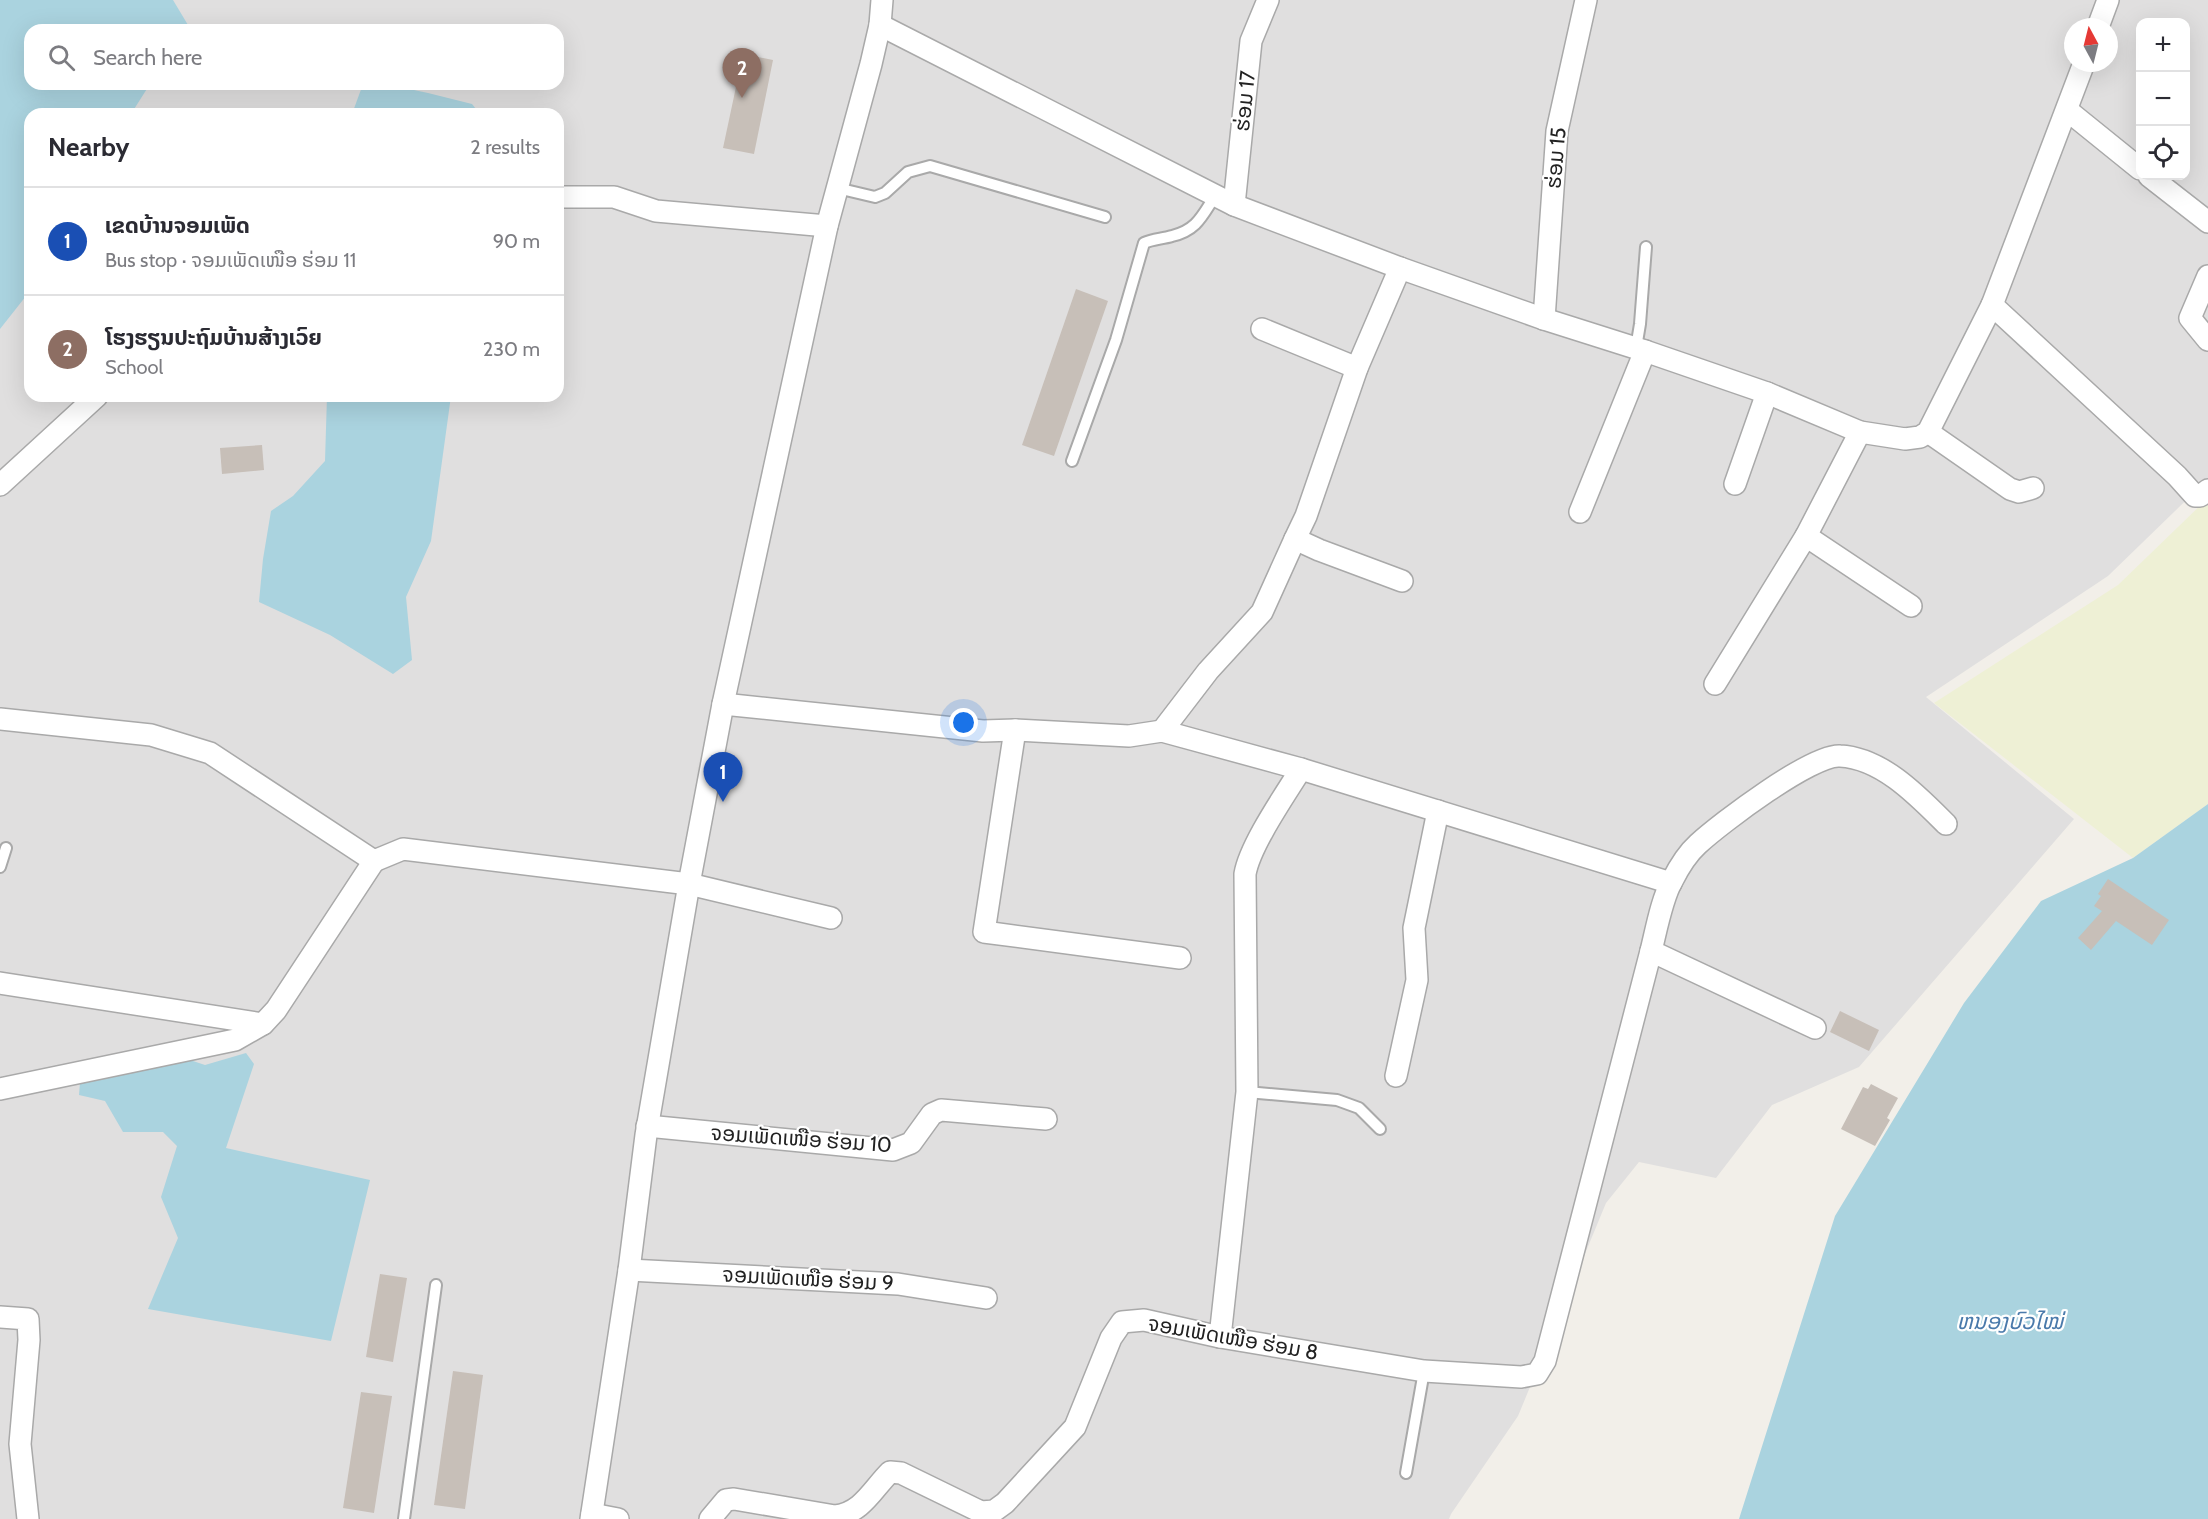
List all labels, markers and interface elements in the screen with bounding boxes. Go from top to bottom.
north arrow [2064,18,2118,72]
map controls [2136,18,2190,180]
button: + [2136,18,2190,72]
search box [24,24,564,90]
icon: search [45,41,78,74]
text: Search here [93,44,202,71]
pin: 2 [722,48,762,98]
street label: ຮ່ອມ 17 [1229,69,1260,133]
button: − [2136,72,2190,126]
street label: ຮ່ອມ 15 [1540,126,1571,190]
button: locate [2136,126,2190,180]
text: Nearby [48,131,129,163]
text: 2 results [470,135,540,159]
text: ເຂດບ້ານຈອມເພັດ [105,212,250,239]
text: 1 [64,229,71,253]
text: 90 m [493,229,540,253]
text: Bus stop · ຈອມເພັດເໜືອ ຮ່ອມ 11 [105,248,356,272]
text: ໂຮງຮຽນປະຖົມບ້ານສ້າງເວົຍ [105,324,322,351]
text: 2 [62,337,73,361]
text: 230 m [483,337,540,361]
text: School [105,355,163,379]
your location [949,708,978,737]
pin: 1 [704,752,742,802]
street label: ຈອມເພັດເໜືອ ຮ່ອມ 10 [710,1120,892,1157]
street label: ຈອມເພັດເໜືອ ຮ່ອມ 9 [722,1262,895,1295]
water label: ຫນອງບົວໄໝ່ [1957,1308,2066,1335]
street label: ຈອມເພັດເໜືອ ຮ່ອມ 8 [1146,1310,1320,1365]

